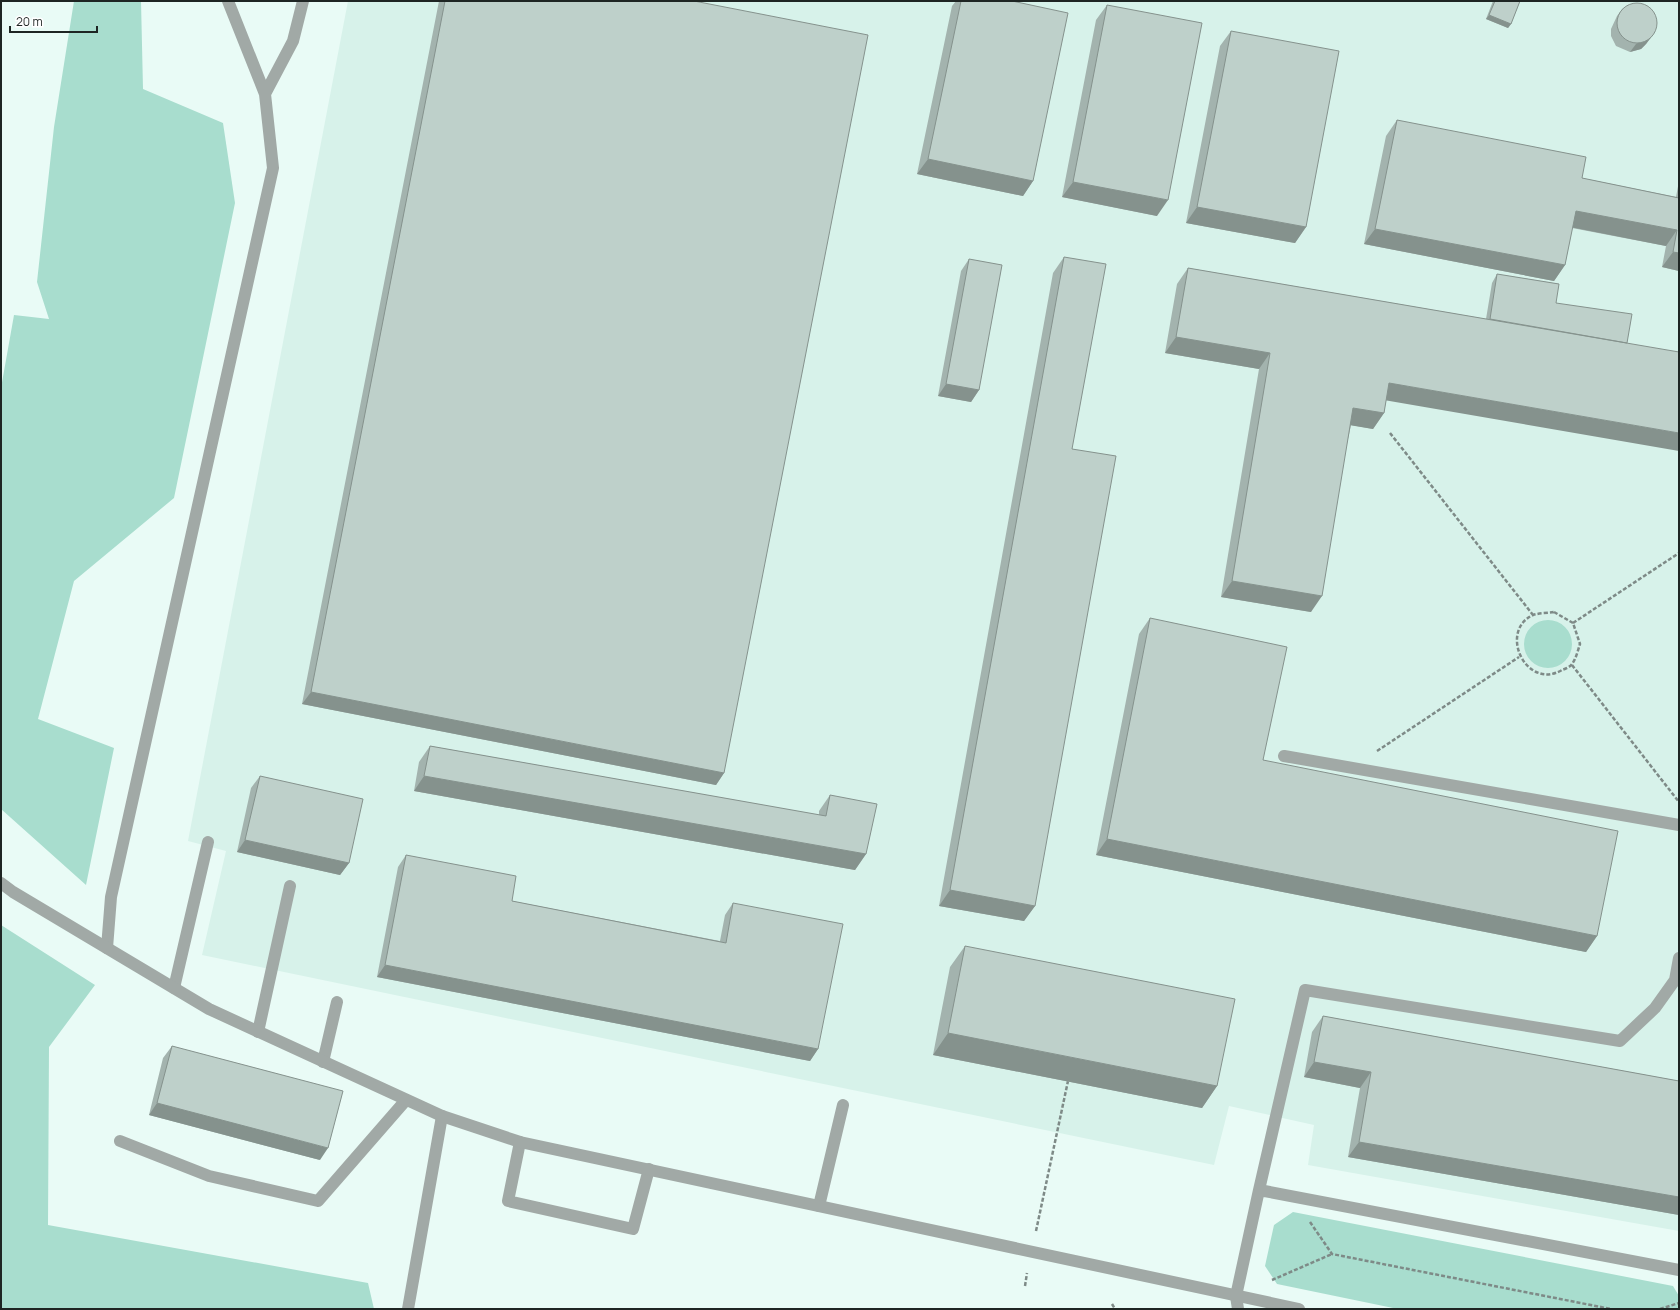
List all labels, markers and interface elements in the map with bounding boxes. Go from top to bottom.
scale bar [10,8,97,34]
text: 20 m [16,13,43,30]

